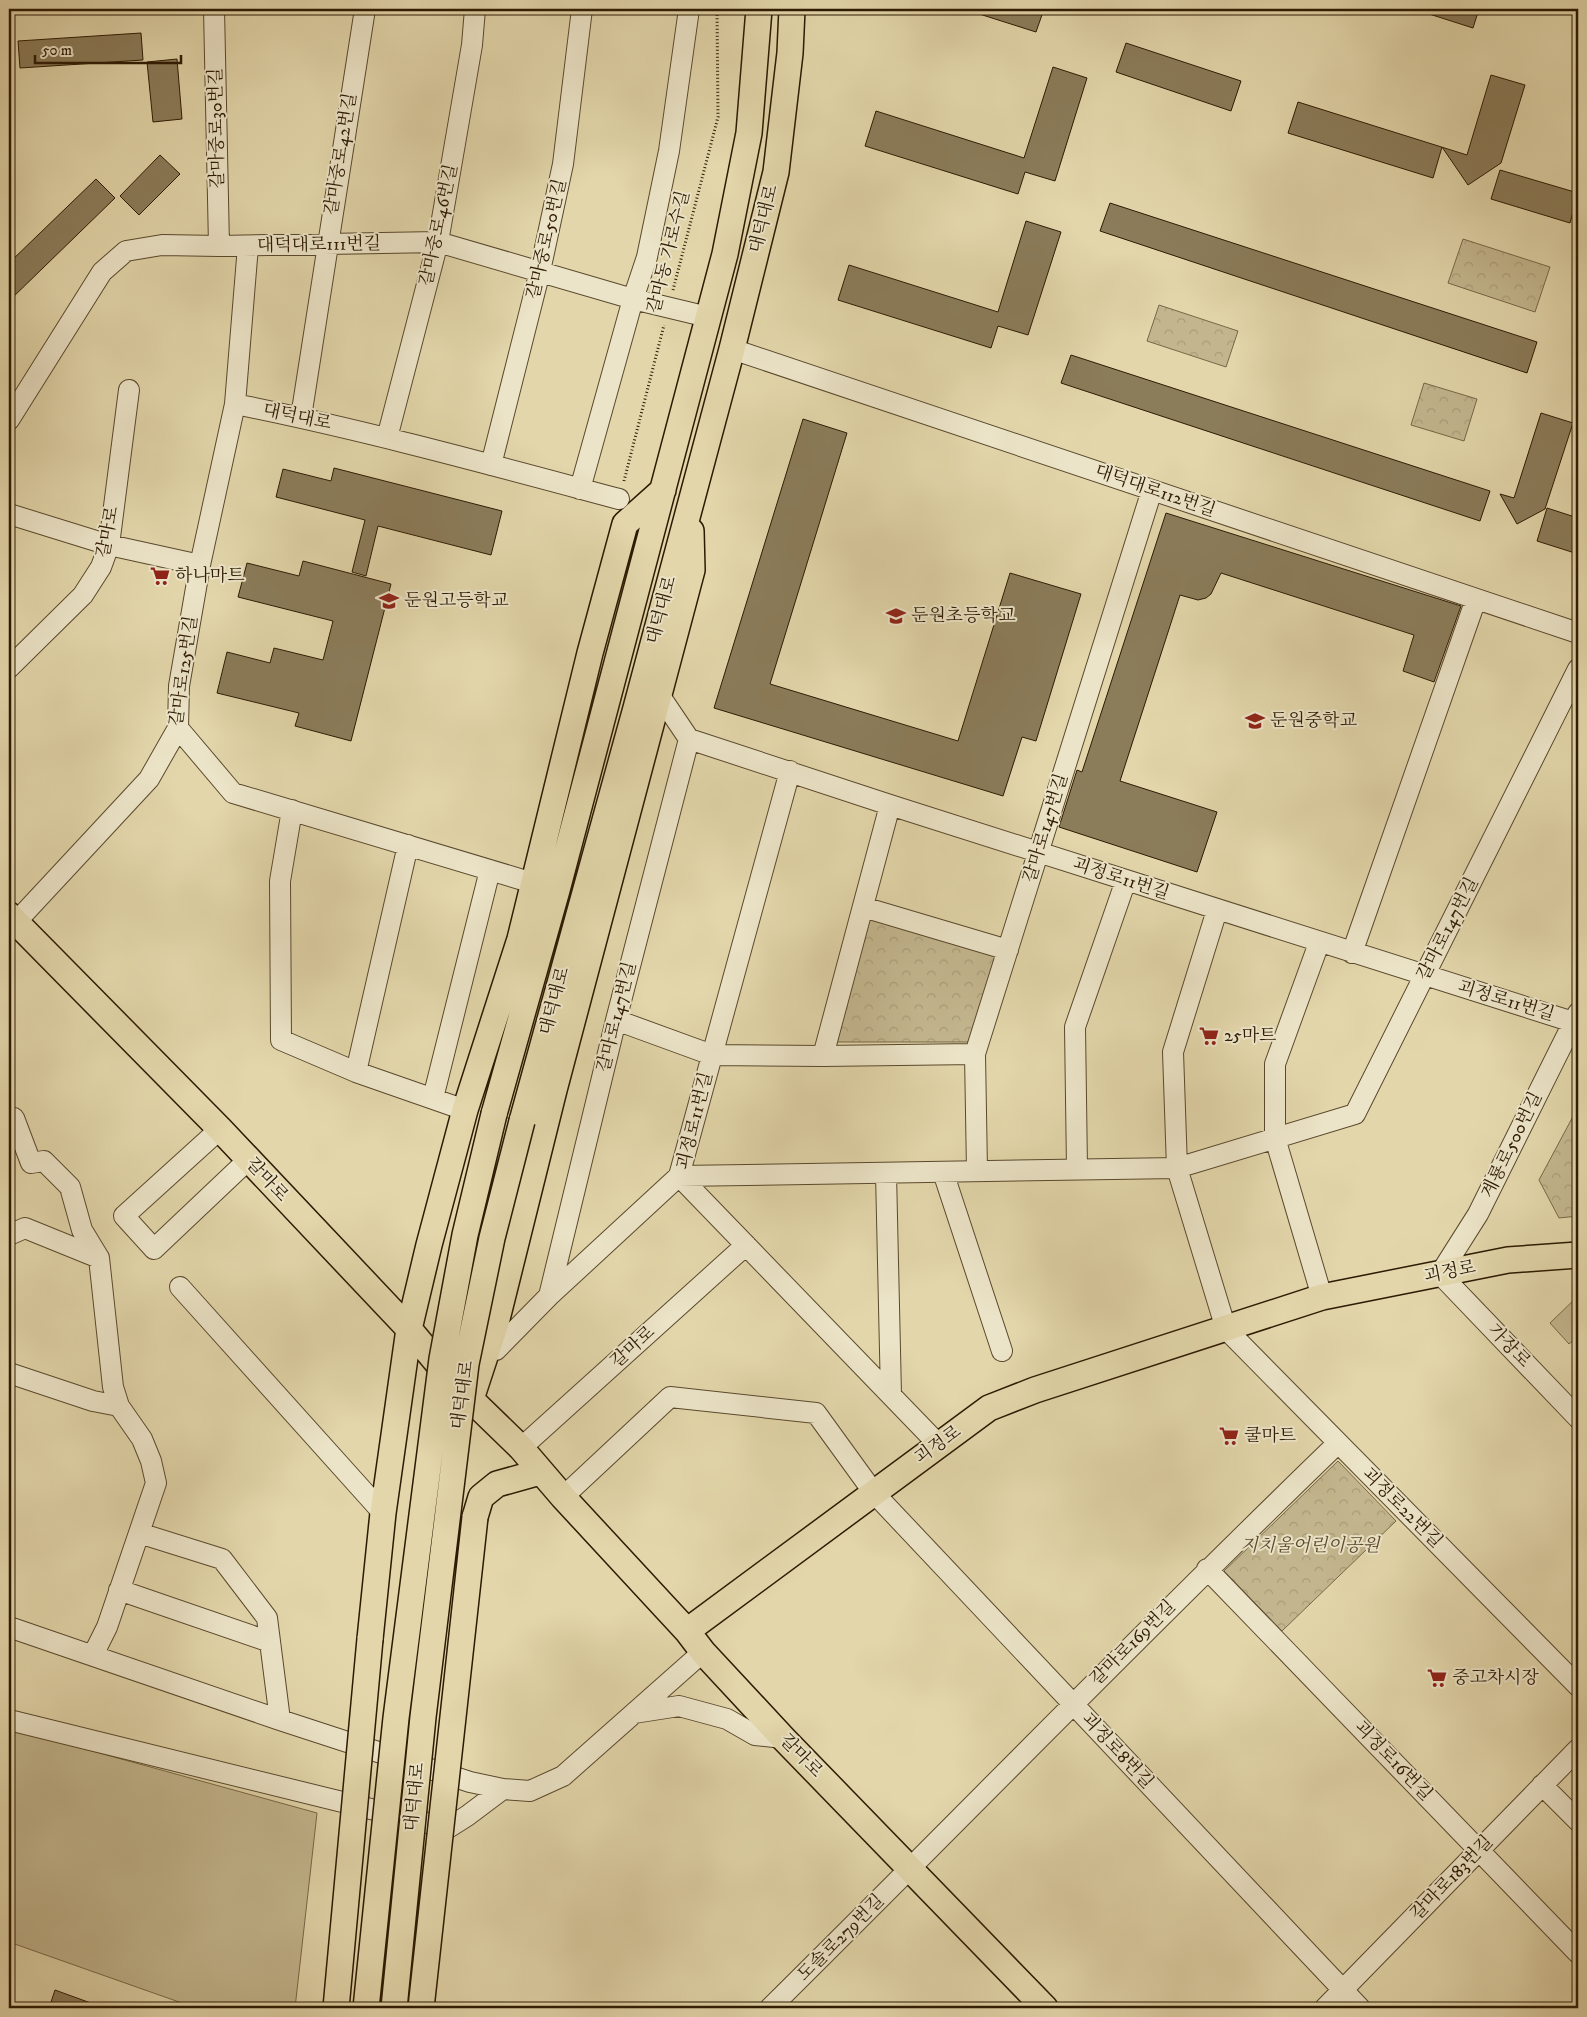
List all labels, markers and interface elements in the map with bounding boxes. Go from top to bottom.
scale bar [35,32,181,64]
text: 50 m [42,41,72,60]
street label: 갈마중로30번길 [205,67,229,189]
street label: 갈마중로42번길 [320,91,362,217]
street label: 갈마중로46번길 [415,162,463,288]
street label: 갈마중로50번길 [522,177,572,301]
street label: 대덕대로 [745,183,783,255]
street label: 갈마동 가로수길 [643,188,695,316]
street label: 대덕대로111번길 [257,233,381,257]
street label: 대덕대로 [261,399,333,435]
street label: 대덕대로112번길 [1092,460,1218,522]
street label: 갈마로 [92,504,124,560]
supermarket icon: 하나마트 [149,565,171,587]
place label: 하나마트 [175,565,245,587]
street label: 대덕대로 [642,574,682,646]
school or university icon: 둔원고등학교 [378,590,400,612]
place label: 둔원고등학교 [404,590,509,612]
school or university icon: 둔원초등학교 [885,605,907,627]
place label: 둔원초등학교 [911,605,1016,627]
street label: 갈마로125번길 [165,614,203,728]
school or university icon: 둔원중학교 [1244,710,1266,732]
place label: 둔원중학교 [1270,710,1358,732]
street label: 갈마로147번길 [1019,771,1073,885]
street label: 괴정로11번길 [1070,853,1172,905]
street label: 갈마로147번길 [1413,874,1483,984]
street label: 갈마로147번길 [593,960,641,1074]
street label: 대덕대로 [535,965,575,1037]
street label: 괴정로11번길 [1455,976,1557,1026]
supermarket icon: 25마트 [1198,1025,1220,1047]
place label: 25마트 [1224,1025,1277,1047]
street label: 괴정로11번길 [672,1070,718,1172]
street label: 계룡로500번길 [1477,1088,1547,1202]
street label: 갈마로 [241,1153,293,1207]
street label: 괴정로 [1422,1256,1478,1288]
street label: 가장로 [1483,1320,1535,1372]
street label: 갈마로 [606,1321,660,1373]
street label: 대덕대로 [447,1359,479,1431]
street label: 괴정로 [910,1421,966,1469]
supermarket icon: 쿨마트 [1218,1425,1240,1447]
place label: 쿨마트 [1244,1425,1297,1447]
street label: 괴정로22번길 [1357,1463,1447,1553]
park label: 지치울어린이공원 [1240,1535,1381,1557]
street label: 갈마로169번길 [1086,1596,1180,1690]
supermarket icon: 중고차시장 [1426,1667,1448,1689]
place label: 중고차시장 [1452,1667,1540,1689]
street label: 괴정로8번길 [1076,1708,1158,1794]
street label: 괴정로16번길 [1349,1716,1437,1806]
street label: 갈마로 [775,1730,827,1782]
street label: 대덕대로 [400,1761,430,1833]
street label: 갈마로183번길 [1406,1831,1498,1925]
street label: 도솔로279번길 [793,1890,889,1986]

